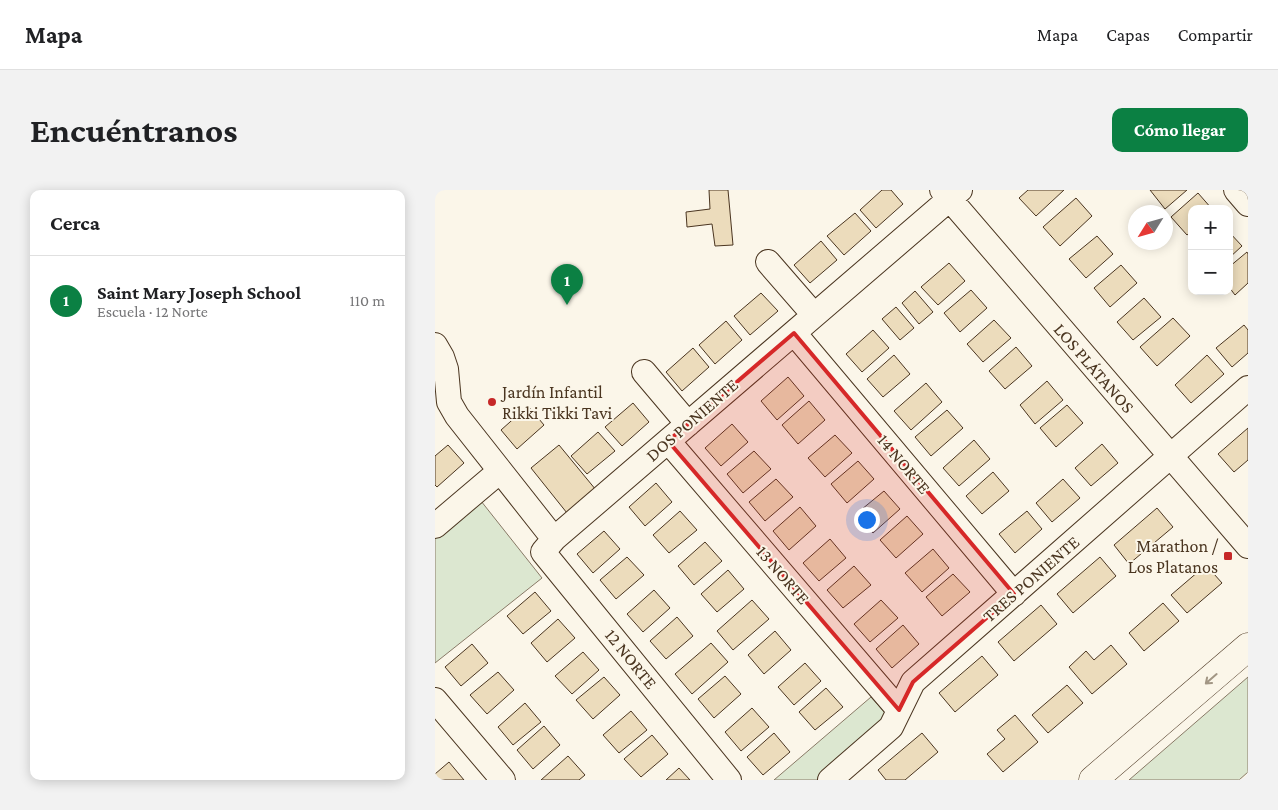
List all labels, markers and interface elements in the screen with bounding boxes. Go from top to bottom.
text: Mapa [25,21,83,48]
text: Mapa [1037,25,1078,45]
text: Capas [1106,25,1150,45]
text: Compartir [1178,25,1253,45]
button: Cómo llegar [1112,108,1248,152]
text: Encuéntranos [30,111,237,150]
north arrow [1128,205,1173,250]
map controls [1188,205,1233,295]
button: + [1188,205,1233,250]
text: Cerca [50,211,100,235]
button: − [1188,250,1233,295]
pin: 1 [551,264,583,305]
text: Saint Mary Joseph School [97,282,301,303]
text: 1 [63,292,69,309]
text: 110 m [349,292,385,309]
text: Escuela · 12 Norte [97,303,208,320]
street label: LOS PLÁTANOS [1050,319,1138,417]
street label: DOS PONIENTE [642,374,742,465]
place label: Jardín Infantil Rikki Tikki Tavi [500,382,612,423]
marker: Jardín Infantil Rikki Tikki Tavi [486,396,498,408]
street label: 14 NORTE [873,430,935,498]
your location [854,507,880,533]
street label: TRES PONIENTE [979,532,1083,626]
place label: Marathon / Los Platanos [1128,536,1219,577]
street label: 13 NORTE [752,542,814,608]
marker: Marathon / Los Platanos [1222,550,1234,562]
street label: 12 NORTE [601,625,661,693]
one-way arrow [1205,673,1218,684]

